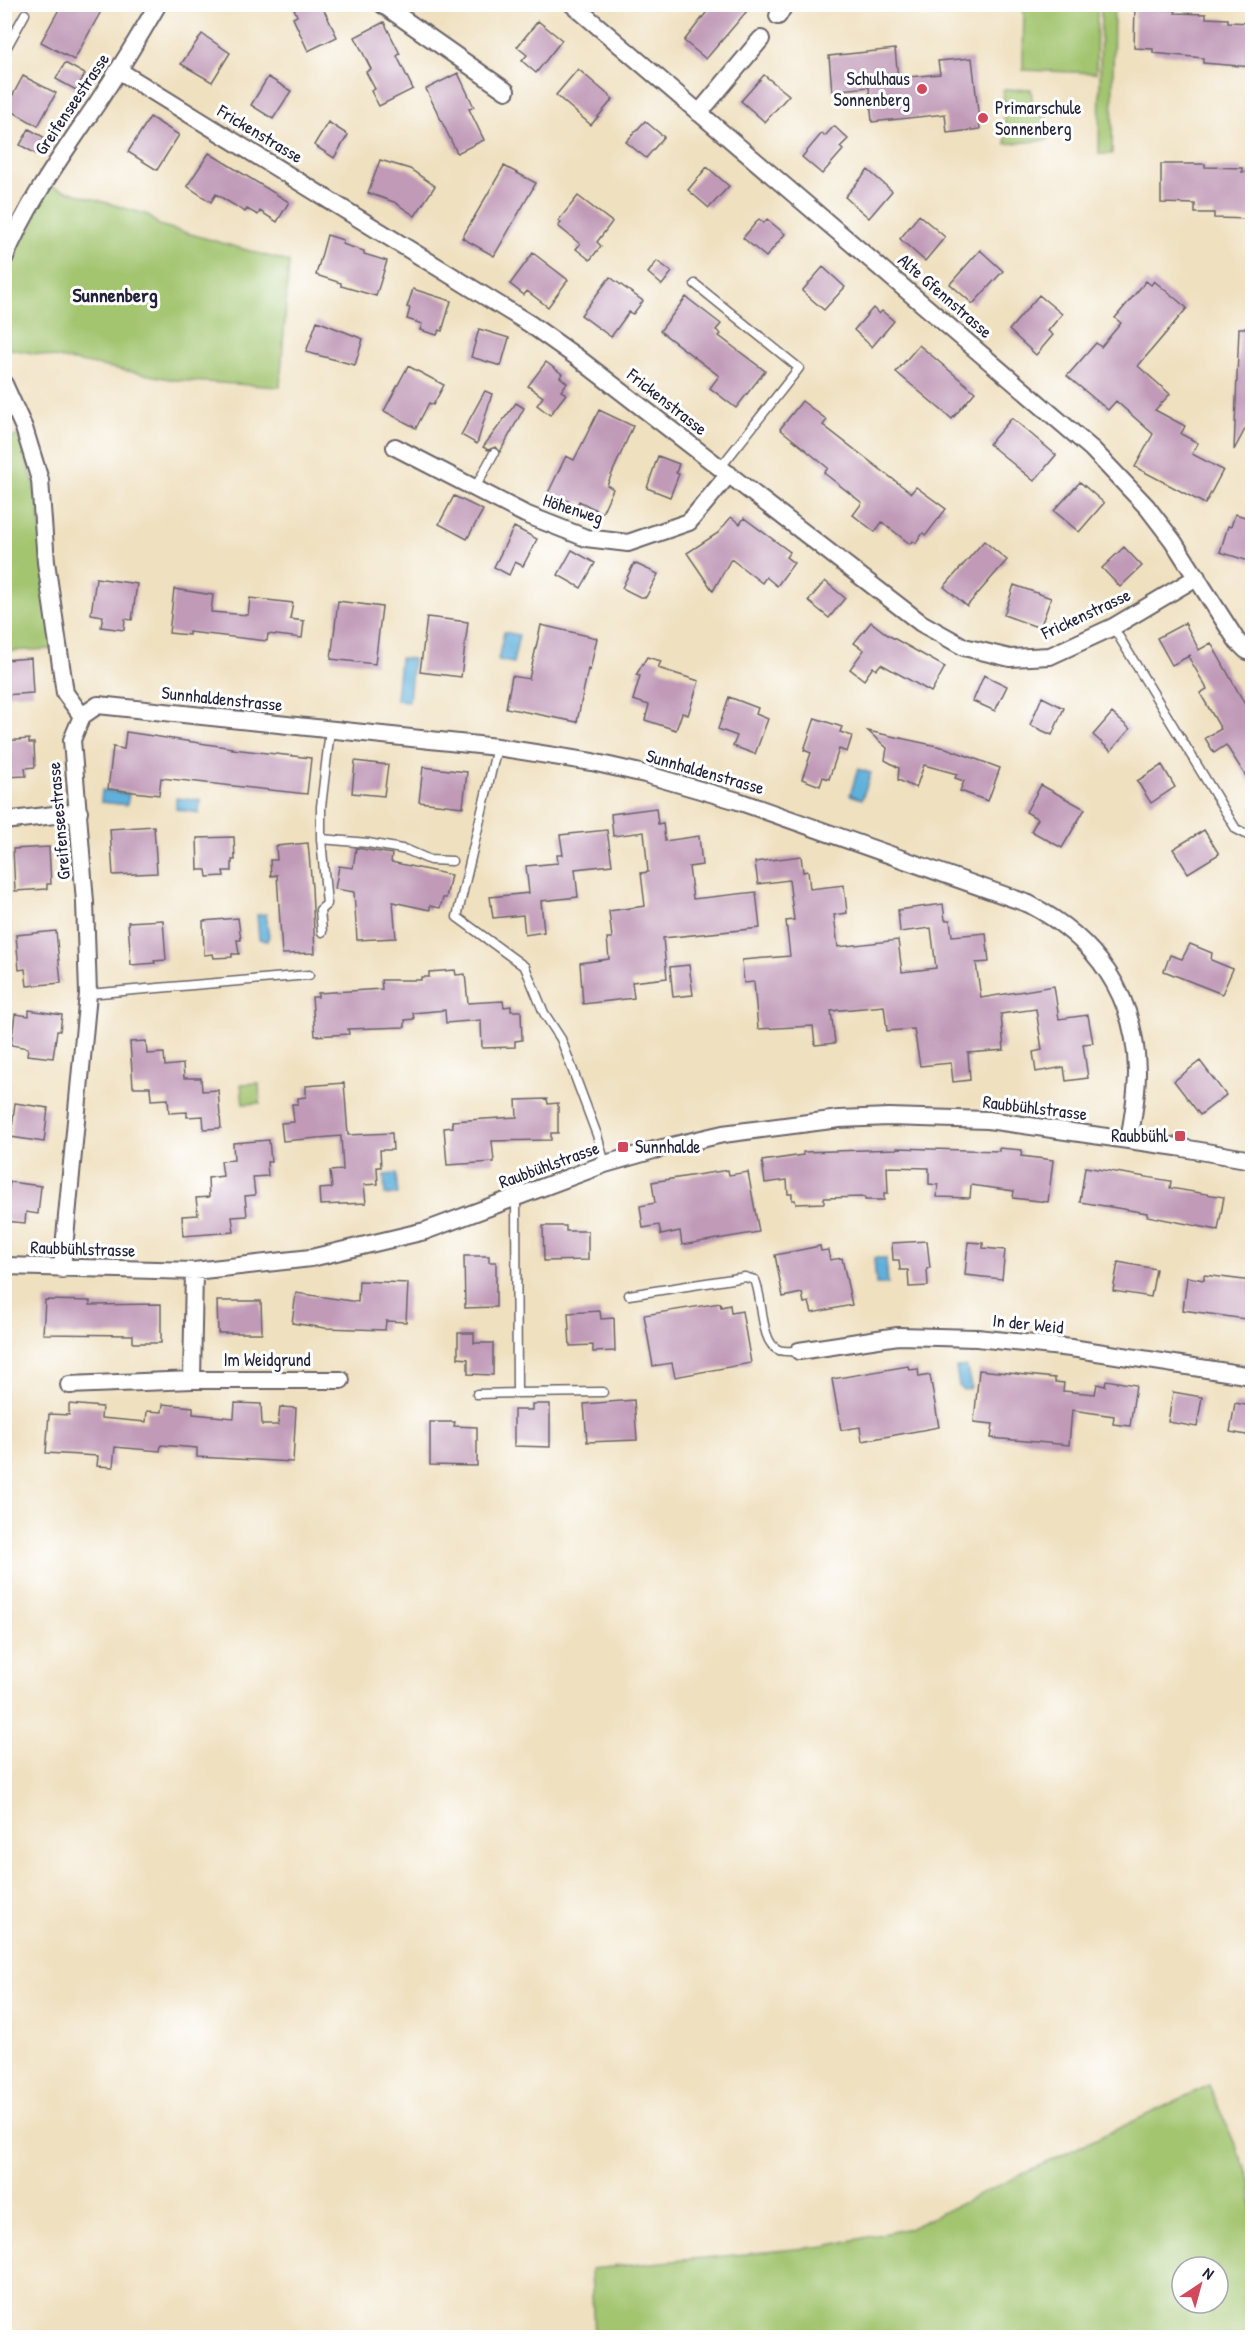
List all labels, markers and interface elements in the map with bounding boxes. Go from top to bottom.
street label: Greifenseestrasse [28,48,115,160]
place label: Schulhaus Sonnenberg [833,66,910,112]
marker: Schulhaus Sonnenberg [915,82,929,96]
place label: Primarschule Sonnenberg [995,95,1081,141]
street label: Frickenstrasse [212,98,308,169]
marker: Primarschule Sonnenberg [976,111,990,125]
street label: Alte Gfennstrasse [893,248,998,344]
district label: Sunnenberg [72,281,158,309]
street label: Frickenstrasse [621,362,713,441]
street label: Höhenweg [540,487,607,530]
street label: Frickenstrasse [1036,582,1134,646]
street label: Sunnhaldenstrasse [160,680,284,717]
street label: Sunnhaldenstrasse [643,743,767,800]
street label: Greifenseestrasse [41,761,76,881]
street label: Raubbühlstrasse [981,1089,1089,1126]
place label: Raubbühl [1111,1123,1168,1148]
marker: Raubbühl [1173,1129,1187,1143]
place label: Sunnhalde [635,1134,700,1159]
street label: Raubbühlstrasse [495,1135,602,1194]
marker: Sunnhalde [616,1140,630,1154]
street label: Raubbühlstrasse [30,1234,136,1263]
street label: In der Weid [991,1307,1065,1340]
street label: Im Weidgrund [223,1347,311,1372]
north arrow [1170,2255,1230,2315]
text: N [1199,2261,1219,2285]

